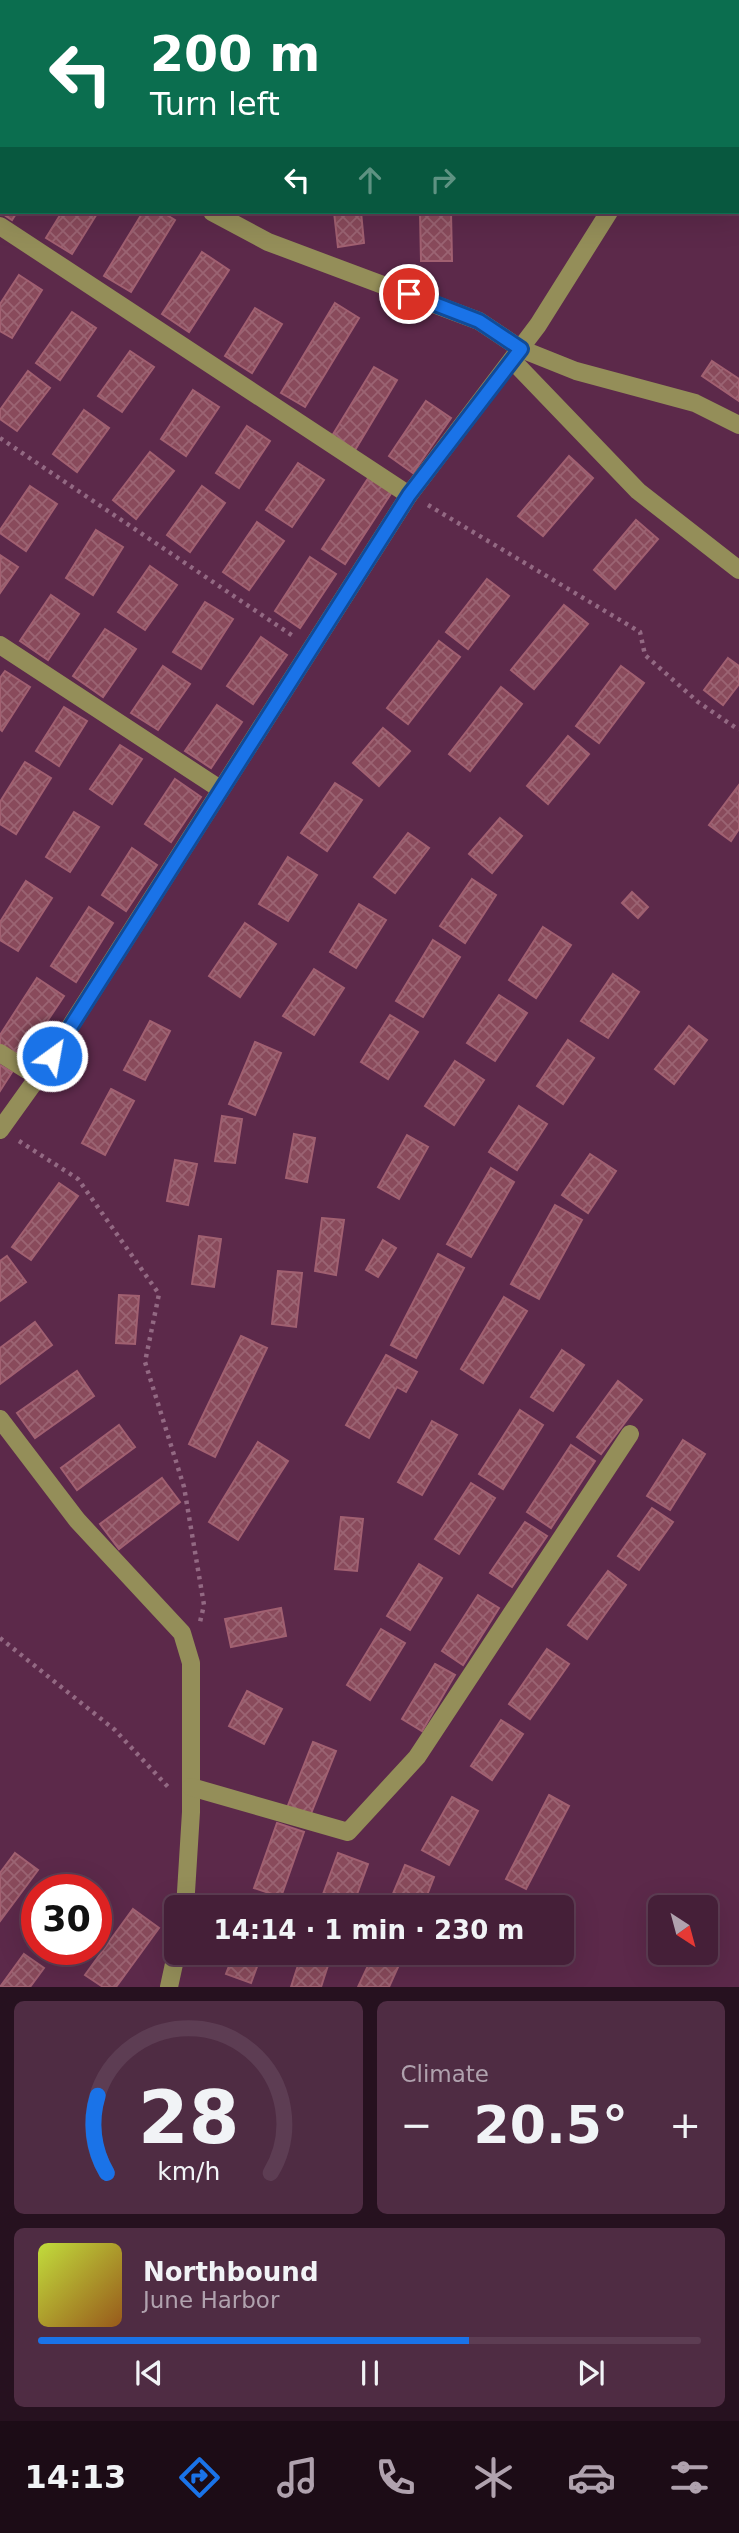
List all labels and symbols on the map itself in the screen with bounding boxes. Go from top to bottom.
pin [379,264,439,324]
position arrow [15,1019,89,1093]
speed limit sign: 30 [21,1874,112,1965]
north arrow [648,1895,718,1965]

